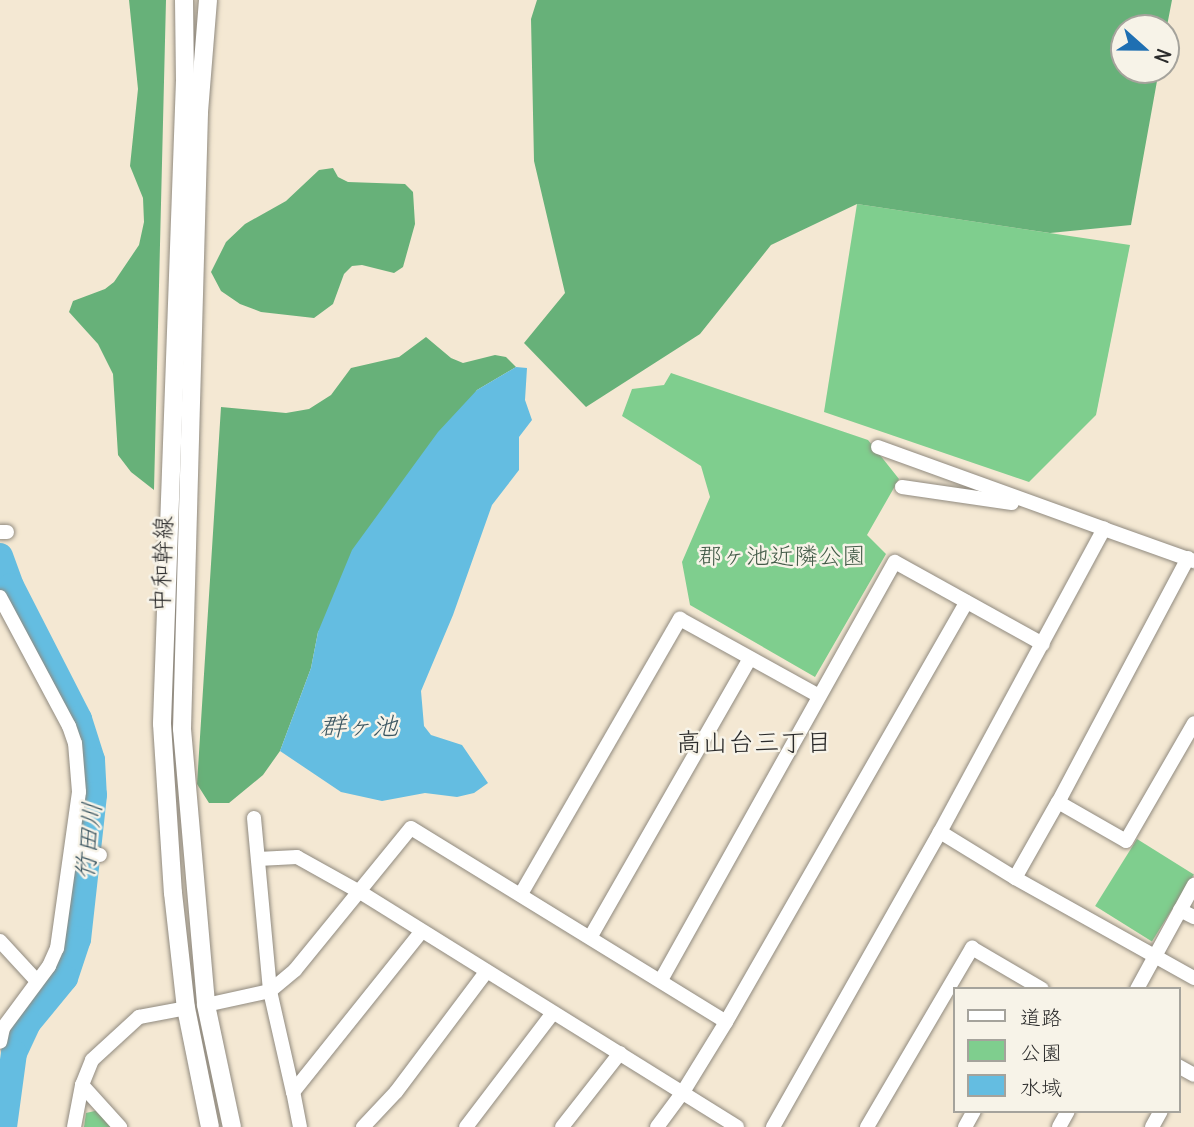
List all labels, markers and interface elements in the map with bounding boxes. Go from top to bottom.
north arrow [1110,14,1180,84]
text: N [1149,45,1176,66]
street label: 中和幹線 [146,516,178,612]
park label: 郡ヶ池近隣公園 [698,542,866,570]
water label: 群ヶ池 [320,710,398,742]
district label: 高山台三丁目 [676,726,832,758]
water label: 竹田川 [68,801,108,881]
legend [953,987,1180,1113]
text: 道路 [1020,1004,1062,1031]
text: 公園 [1020,1039,1062,1066]
text: 水域 [1020,1074,1062,1101]

